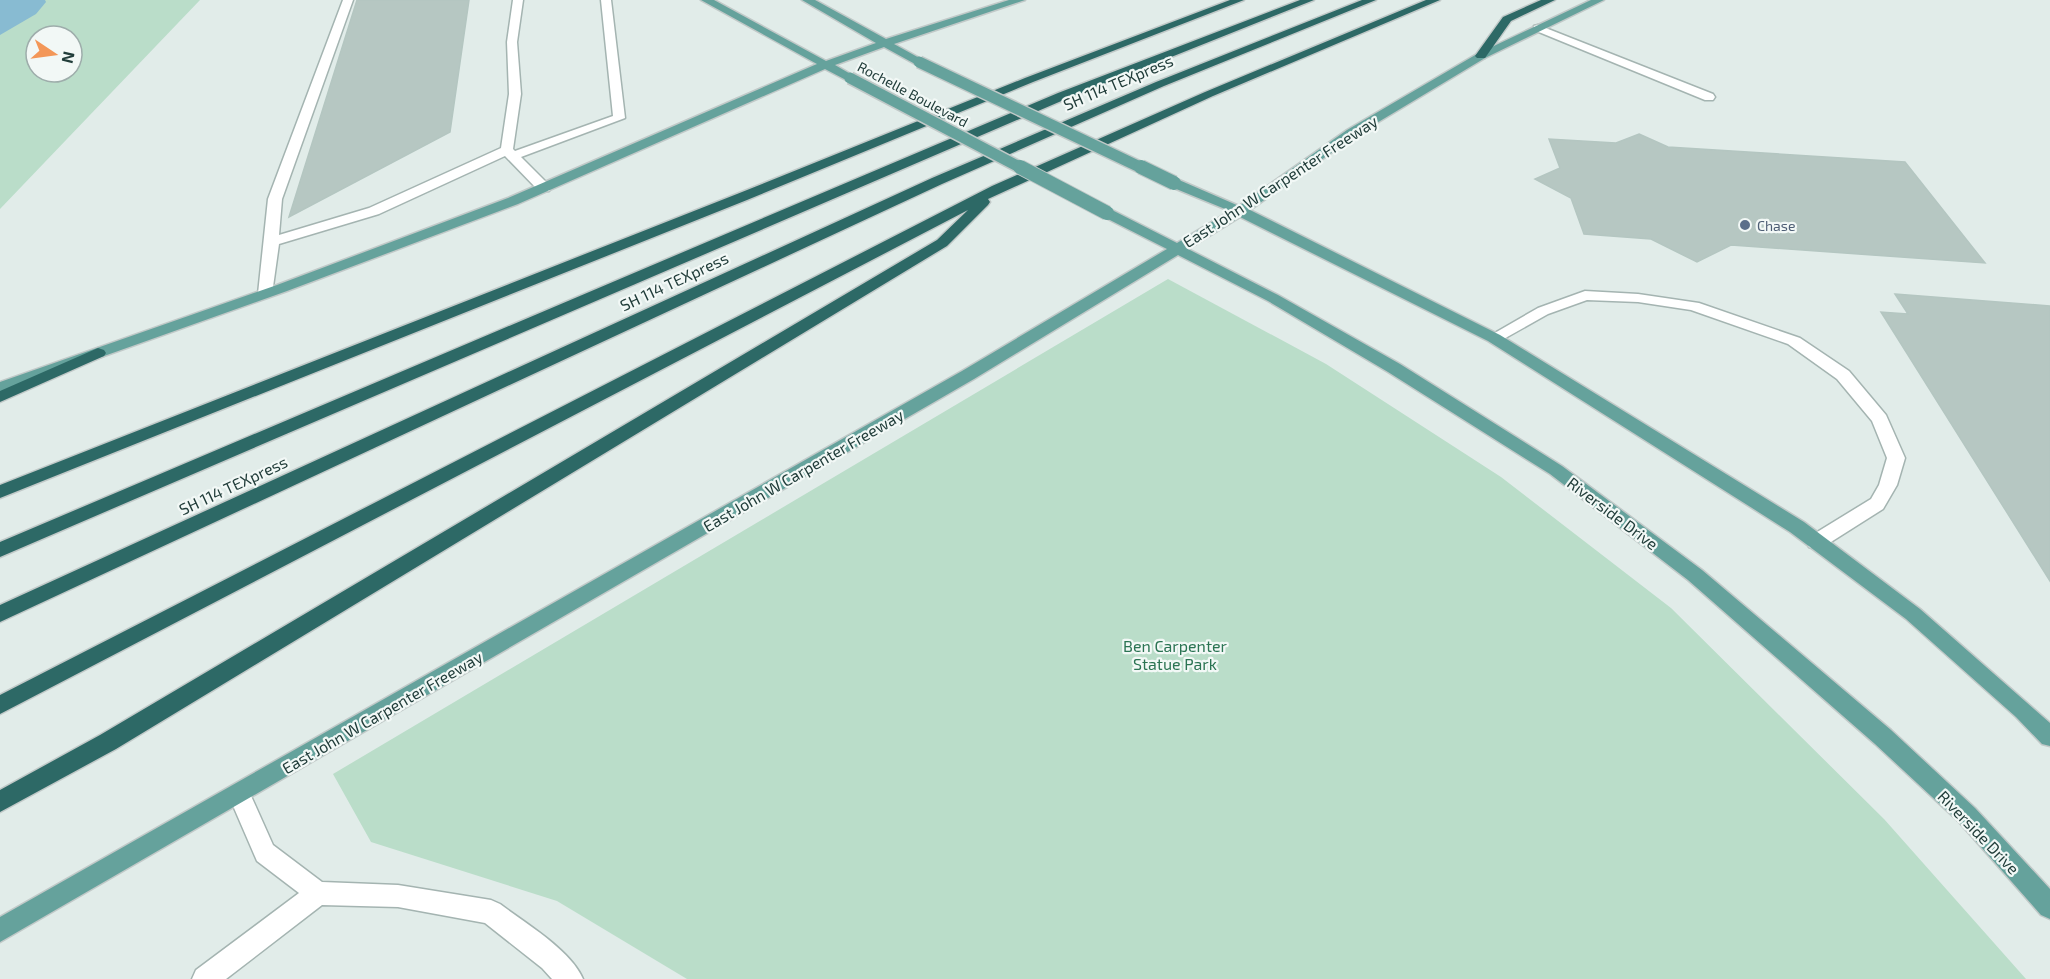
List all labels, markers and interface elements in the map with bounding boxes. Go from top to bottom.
north arrow [24,24,84,84]
text: N [59,50,80,65]
street label: SH 114 TEXpress [1060,50,1176,114]
street label: Rochelle Boulevard [855,58,971,130]
street label: East John W Carpenter Freeway [1179,111,1381,251]
place label: Chase [1757,217,1795,234]
marker: Chase [1738,218,1752,232]
street label: SH 114 TEXpress [617,248,731,314]
street label: East John W Carpenter Freeway [699,404,907,535]
street label: SH 114 TEXpress [176,452,290,518]
street label: Riverside Drive [1564,473,1662,553]
park label: Ben Carpenter Statue Park [1123,636,1228,673]
street label: East John W Carpenter Freeway [278,646,486,777]
street label: Riverside Drive [1934,786,2024,878]

